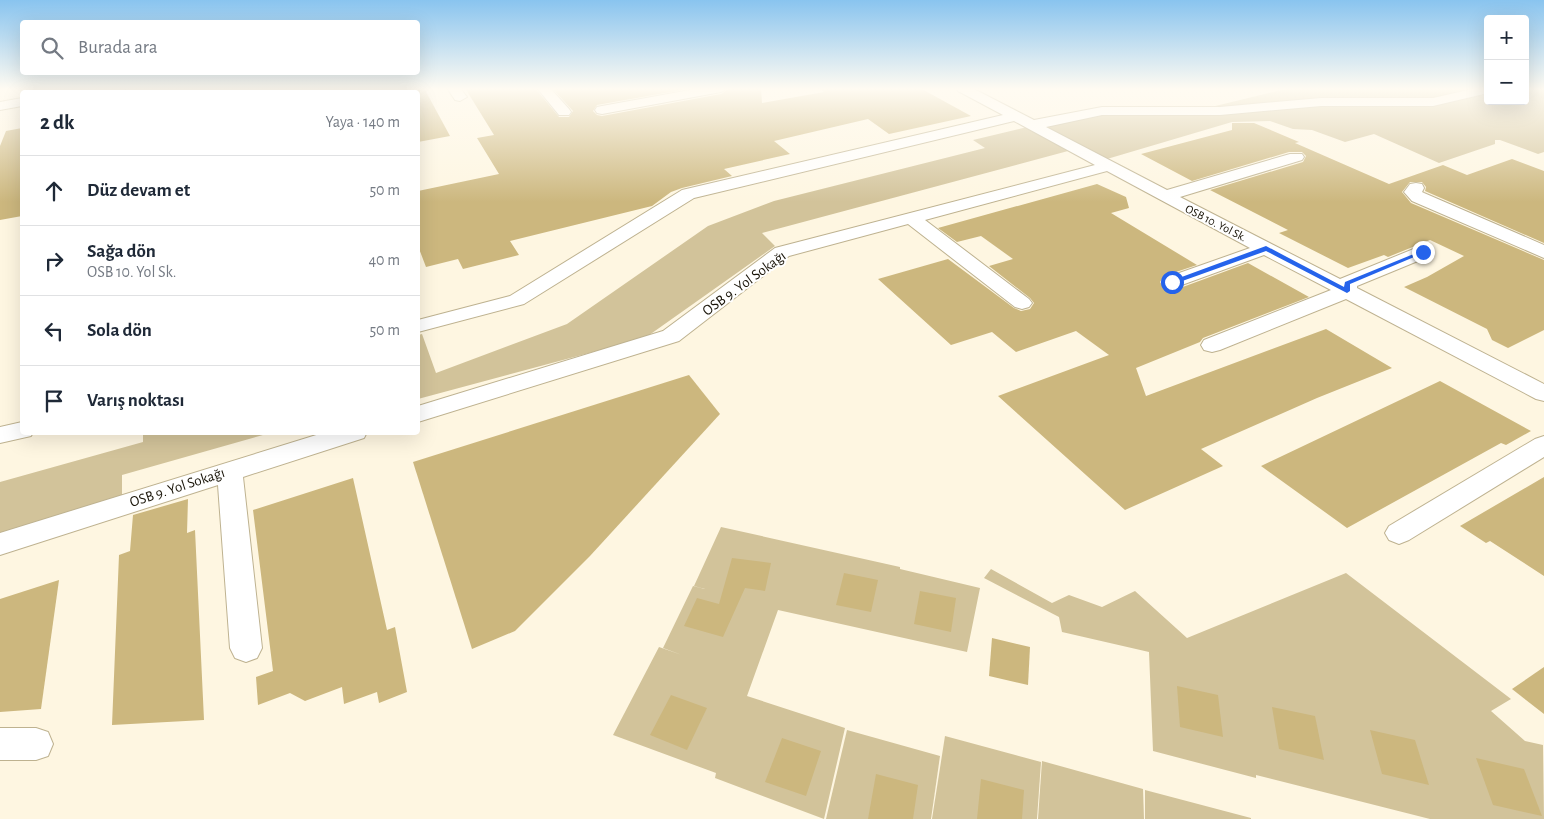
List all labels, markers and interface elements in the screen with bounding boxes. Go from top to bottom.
map controls [1484,15,1529,105]
button: + [1484,15,1529,60]
search box [20,20,420,75]
icon: search [38,34,66,62]
text: Burada ara [78,38,157,57]
button: − [1484,60,1529,105]
text: 2 dk [40,112,75,133]
text: Yaya · 140 m [325,114,400,130]
icon: ahead [40,177,68,205]
text: Düz devam et [87,181,190,200]
text: 50 m [369,182,400,198]
street label: OSB 10. Yol Sk. [1183,202,1249,244]
route end [1412,241,1435,264]
text: Sağa dön [87,242,156,261]
icon: right [40,247,68,275]
street label: OSB 9. Yol Sokağı [700,248,789,319]
text: 40 m [368,252,400,268]
text: OSB 10. Yol Sk. [87,264,176,280]
route start [1161,271,1184,294]
icon: left [40,317,68,345]
text: Sola dön [87,321,152,340]
text: 50 m [369,322,400,338]
icon: arrive [40,387,68,415]
text: Varış noktası [87,391,185,410]
street label: OSB 9. Yol Sokağı [128,465,227,510]

